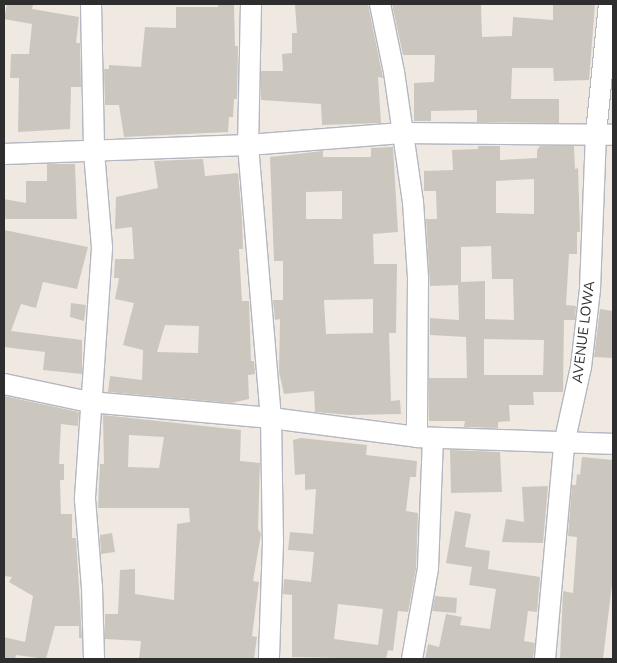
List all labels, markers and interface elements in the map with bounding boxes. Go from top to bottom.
street label: AVENUE LOWA [568,280,598,384]

